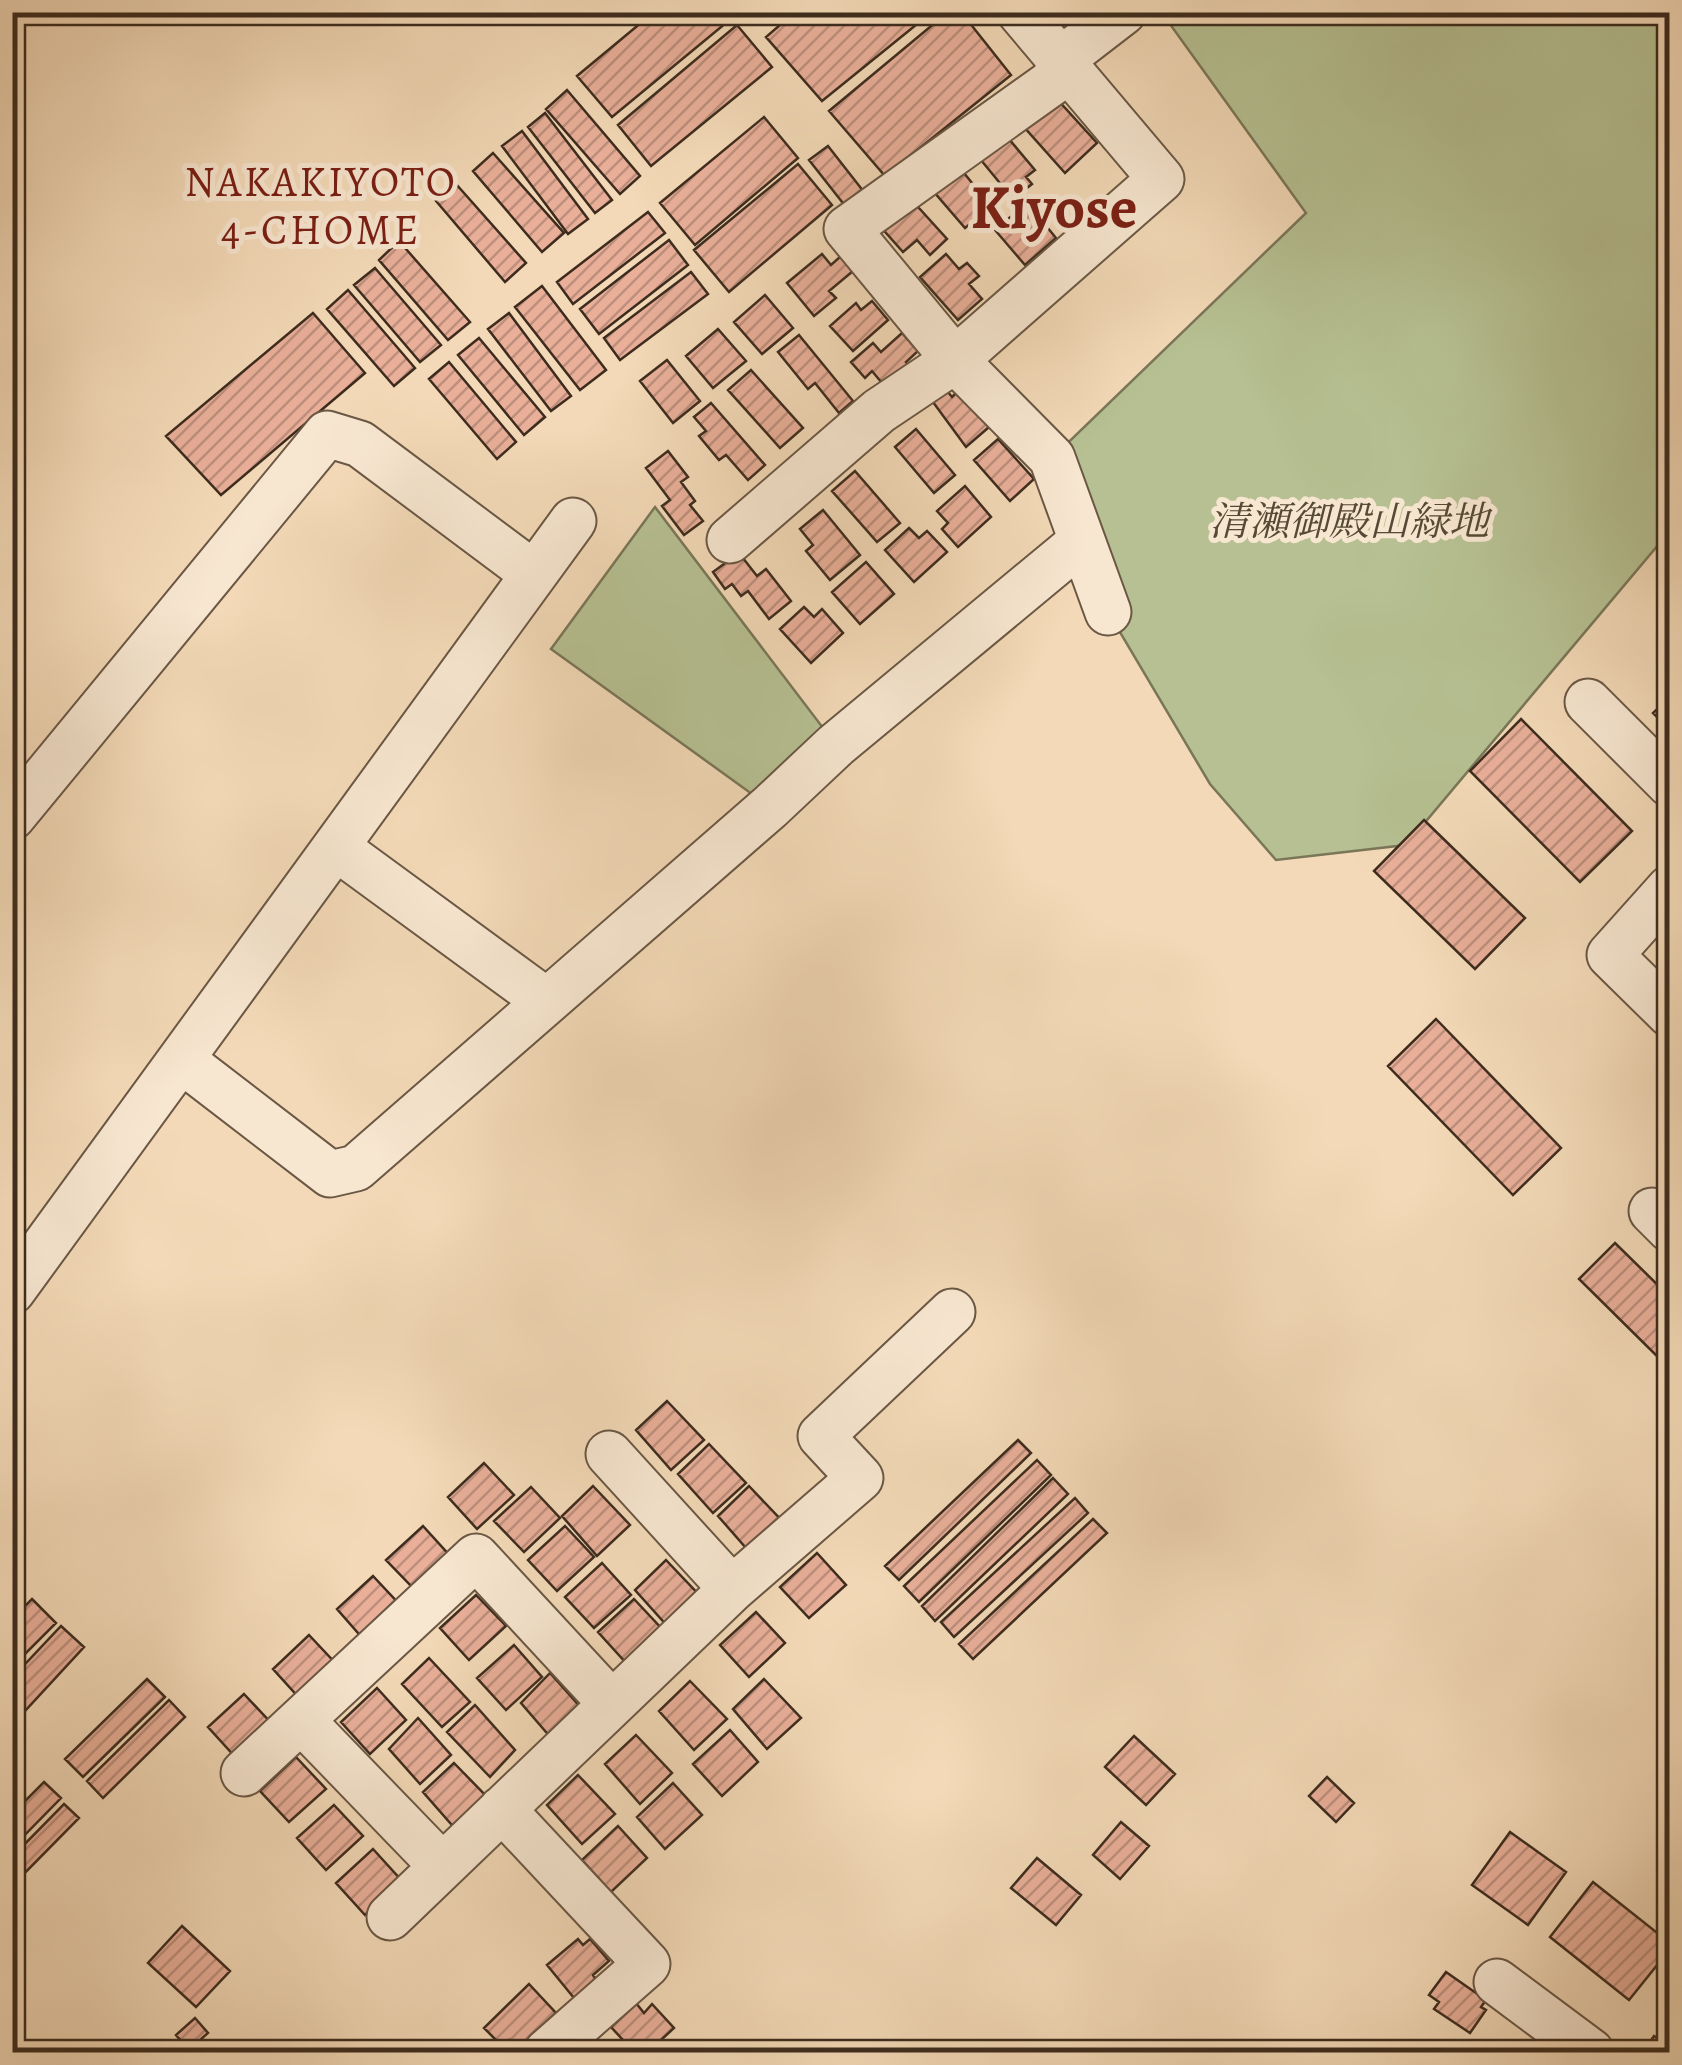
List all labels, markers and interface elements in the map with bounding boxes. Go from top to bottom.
district label: NAKAKIYOTO 4-CHOME [185,153,457,258]
district label: Kiyose [971,167,1137,249]
park label: 清瀬御殿山緑地 [1209,494,1493,549]

